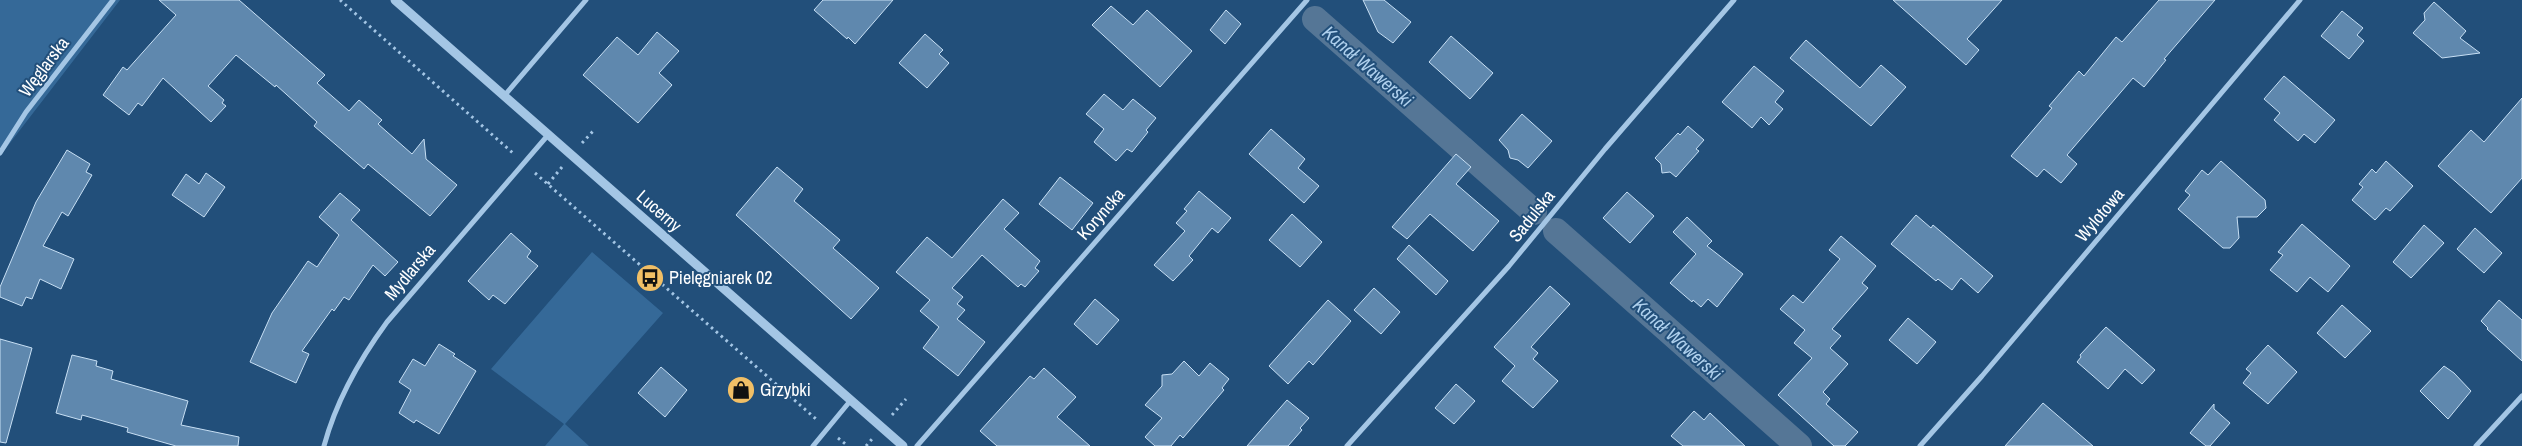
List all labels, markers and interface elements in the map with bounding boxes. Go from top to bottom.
water label: Kanał Wawerski [1317,19,1419,113]
street label: Węglarska [13,31,74,102]
street label: Koryncka [1071,182,1130,245]
street label: Wylotowa [2070,182,2130,247]
street label: Lucerny [631,184,688,238]
street label: Sadulska [1503,184,1560,247]
street label: Mydlarska [378,238,441,305]
bus stop icon: Pielęgniarek 02 [635,263,665,293]
place label: Pielęgniarek 02 [669,265,772,290]
water label: Kanał Wawerski [1628,292,1729,387]
shop icon: Grzybki [726,375,756,405]
place label: Grzybki [760,377,811,402]

